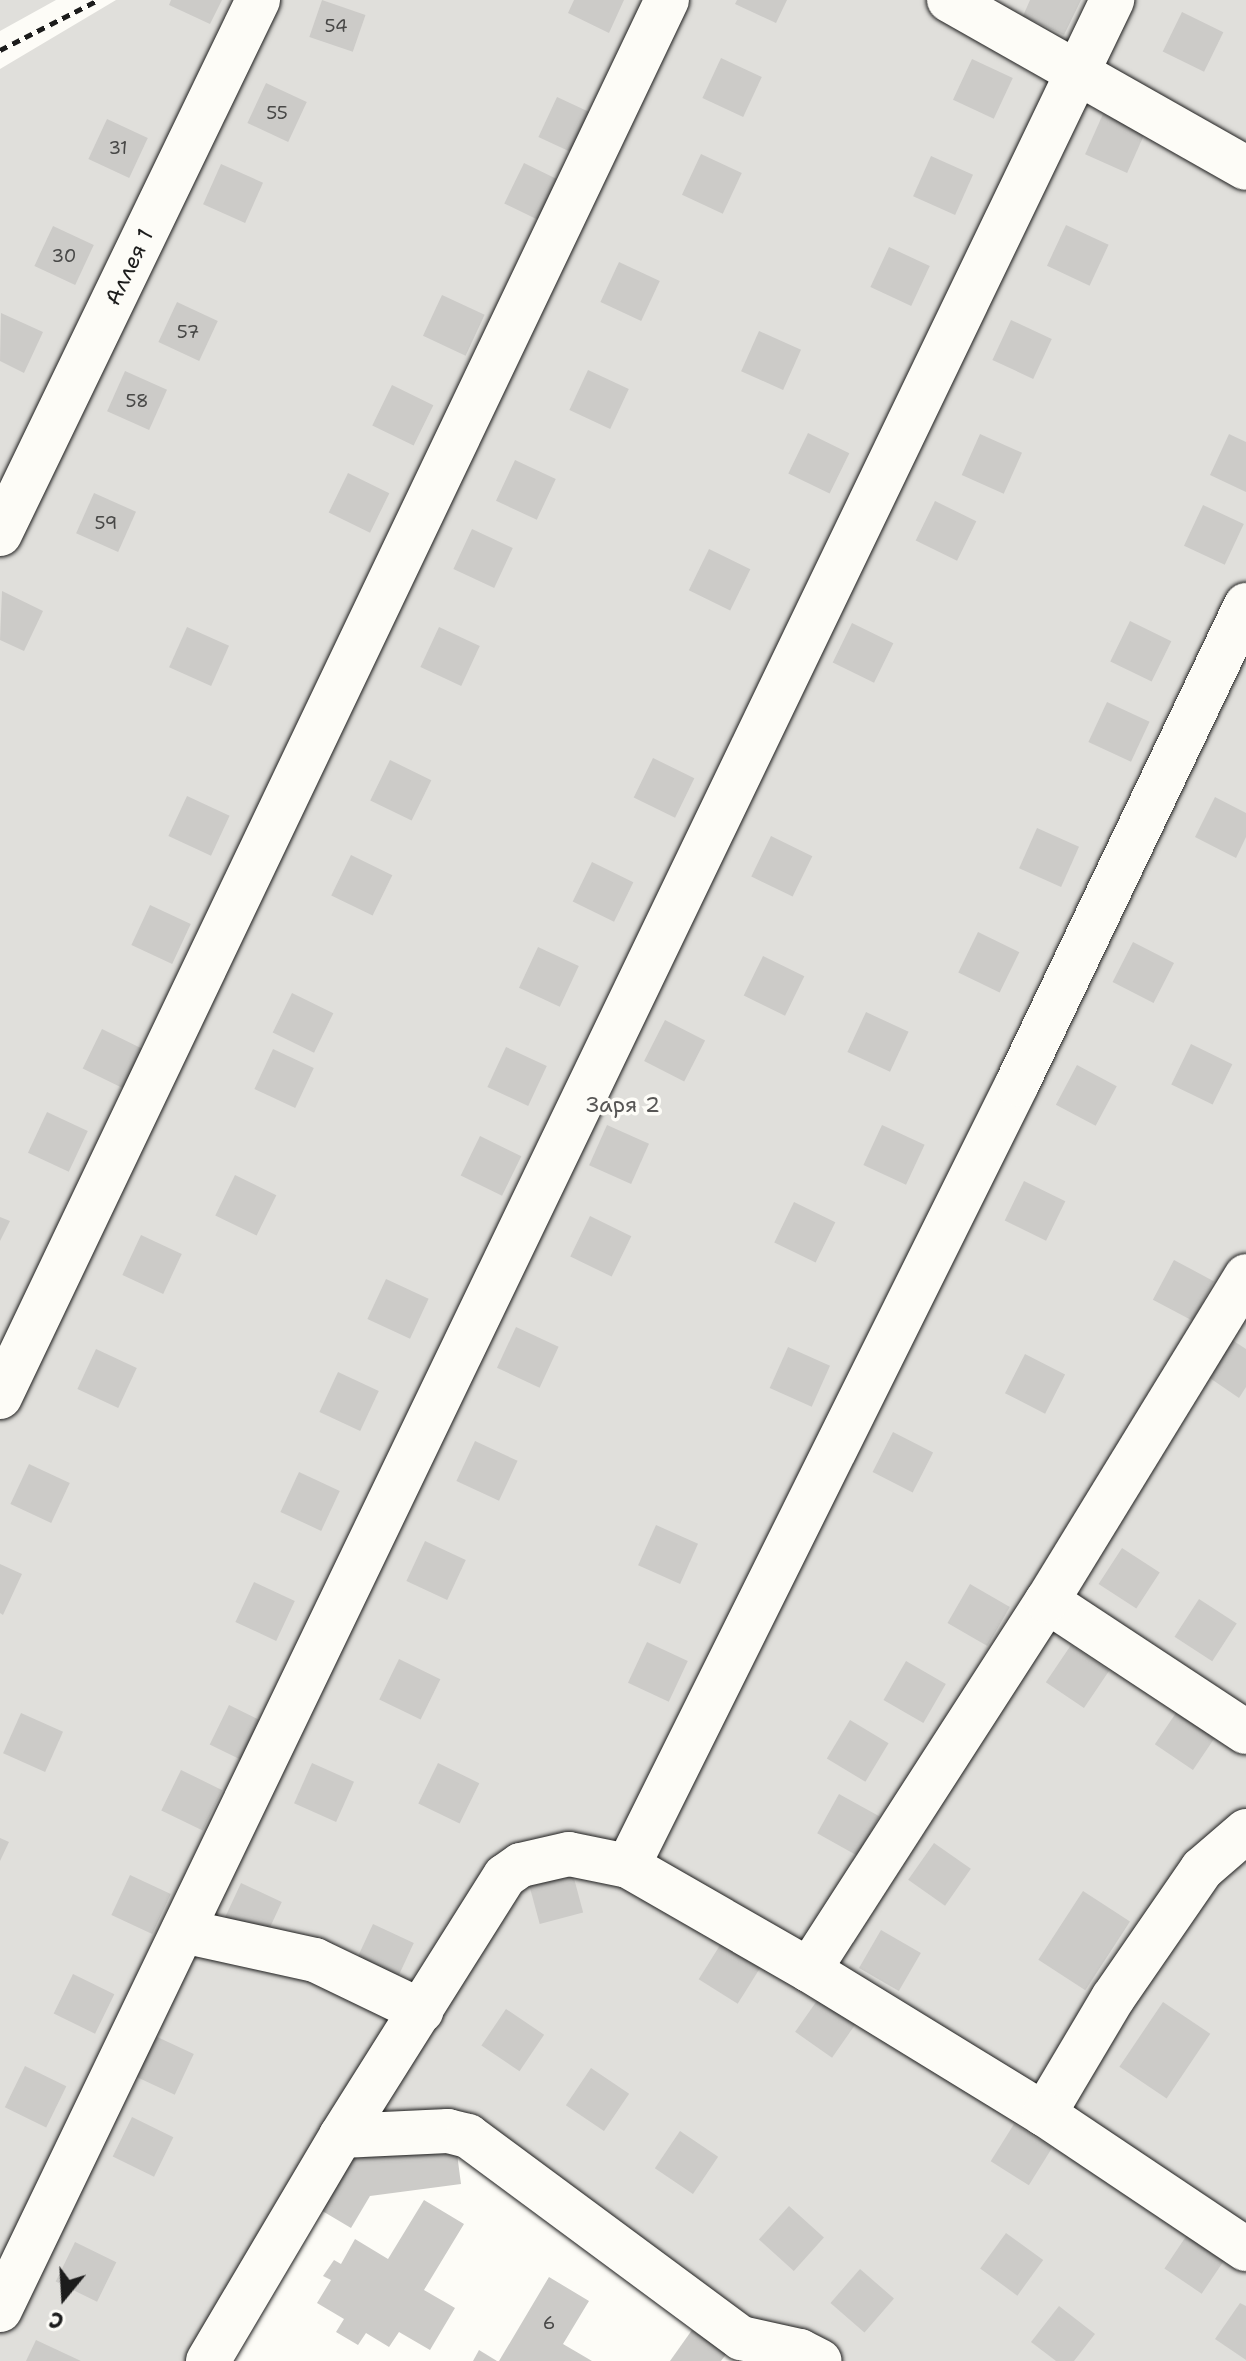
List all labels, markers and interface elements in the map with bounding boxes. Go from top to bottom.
house number: 54 [324,15,348,37]
house number: 55 [266,102,288,124]
house number: 31 [108,137,128,159]
street label: Аллея 1 [99,225,159,309]
house number: 30 [52,245,76,267]
house number: 57 [177,321,199,343]
house number: 58 [125,390,149,412]
house number: 59 [95,512,117,534]
park label: Заря 2 [586,1092,660,1118]
north arrow [24,2257,104,2337]
text: С [46,2304,67,2336]
house number: 6 [543,2312,555,2334]

